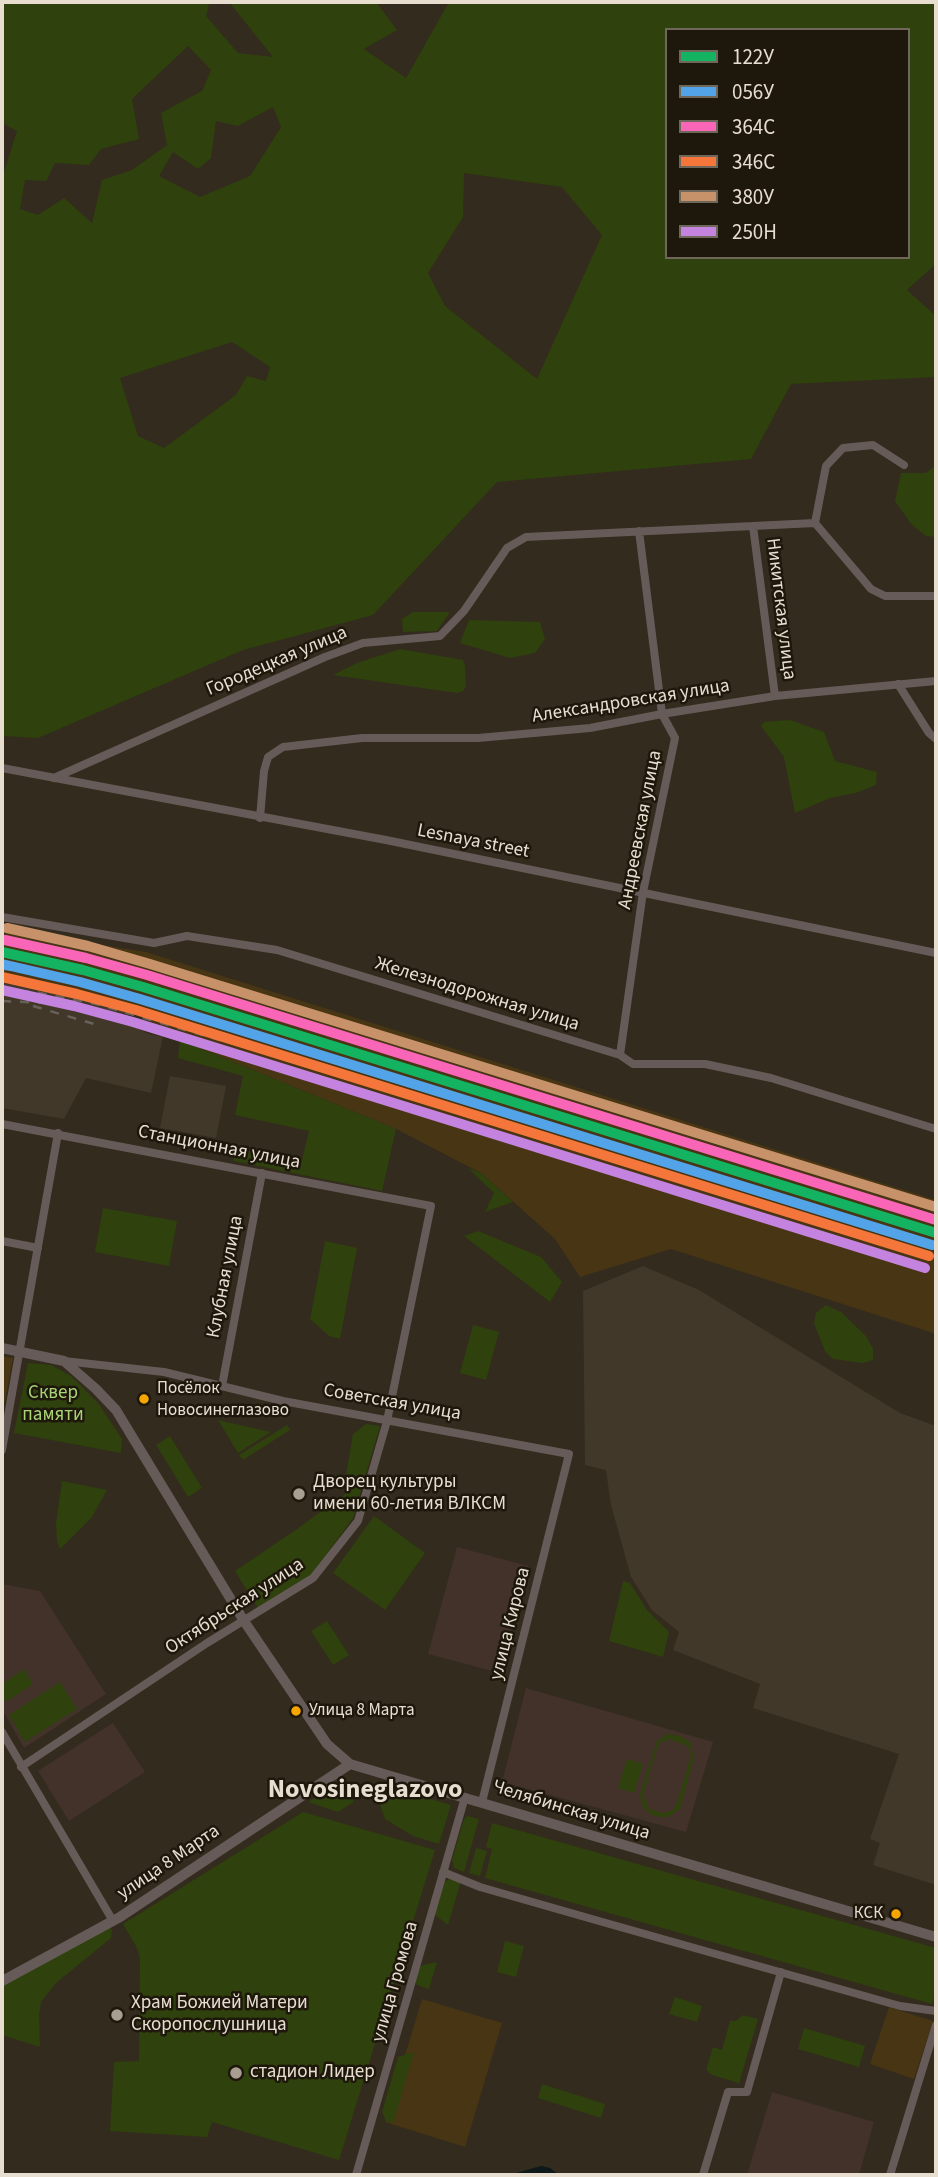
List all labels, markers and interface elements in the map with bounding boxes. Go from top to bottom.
legend [665,28,910,259]
text: 122У [732,42,774,72]
text: 056У [732,77,774,107]
text: 364С [732,112,775,142]
text: 346С [732,147,775,177]
text: 380У [732,182,774,212]
text: 250Н [732,217,777,247]
street label: Никитская улица [760,537,800,681]
street label: Городецкая улица [203,622,351,702]
street label: Александровская улица [531,675,731,729]
street label: Андреевская улица [614,749,668,911]
street label: Lesnaya street [415,820,531,864]
street label: Железнодорожная улица [372,953,582,1037]
street label: Станционная улица [136,1121,302,1175]
street label: Клубная улица [203,1214,249,1340]
place label: Посёлок Новосинеглазово [157,1379,289,1419]
street label: Советская улица [321,1380,463,1426]
park label: Сквер памяти [22,1383,84,1427]
marker: Посёлок Новосинеглазово [137,1392,151,1406]
place label: Дворец культуры имени 60-летия ВЛКСМ [313,1472,506,1516]
marker: Дворец культуры имени 60-летия ВЛКСМ [291,1486,307,1502]
street label: Октябрьская улица [161,1554,309,1660]
street label: улица Кирова [486,1565,536,1683]
place label: Улица 8 Марта [309,1701,414,1721]
marker: Улица 8 Марта [289,1704,303,1718]
district label: Novosineglazovo [268,1775,462,1807]
street label: Челябинская улица [490,1776,652,1846]
street label: улица 8 Марта [114,1820,224,1906]
place label: КСК [854,1904,883,1924]
marker: КСК [889,1907,903,1921]
street label: улица Громова [368,1919,424,2045]
place label: Храм Божией Матери Скоропослушница [131,1993,308,2037]
marker: Храм Божией Матери Скоропослушница [109,2007,125,2023]
place label: стадион Лидер [250,2062,375,2084]
marker: стадион Лидер [228,2065,244,2081]

